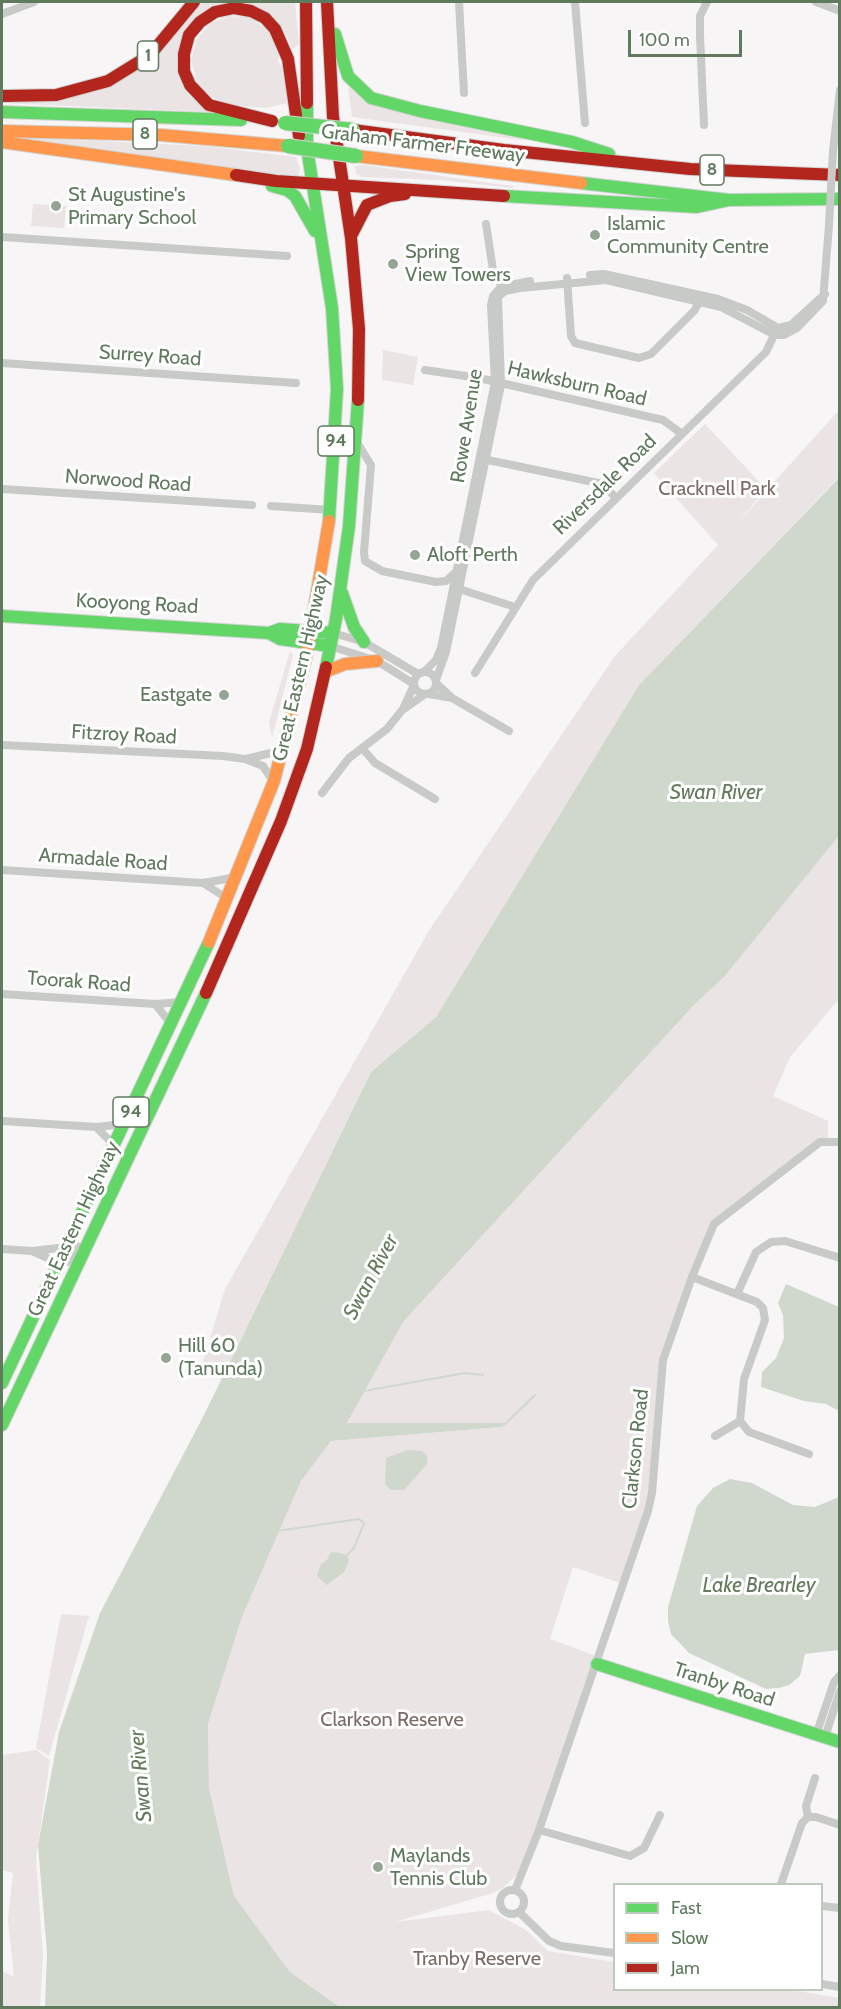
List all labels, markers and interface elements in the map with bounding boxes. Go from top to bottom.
scale bar [631,18,745,56]
text: 100 m [639,29,690,51]
road number: 1 [138,41,158,71]
road number: 8 [133,119,157,149]
street label: Graham Farmer Freeway [320,120,526,168]
road number: 8 [700,155,724,185]
place label: St Augustine's Primary School [68,183,196,230]
marker: St Augustine's Primary School [49,199,63,213]
place label: Islamic Community Centre [607,212,769,259]
marker: Islamic Community Centre [588,228,602,242]
place label: Spring View Towers [405,240,511,287]
marker: Spring View Towers [386,257,400,271]
street label: Surrey Road [98,340,202,372]
street label: Hawksburn Road [505,356,649,412]
street label: Rowe Avenue [446,367,488,485]
road number: 94 [318,426,354,456]
street label: Riversdale Road [548,430,662,540]
street label: Norwood Road [64,465,192,497]
park label: Cracknell Park [658,477,776,501]
place label: Aloft Perth [427,543,518,567]
marker: Aloft Perth [408,548,422,562]
street label: Great Eastern Highway [268,572,334,764]
street label: Kooyong Road [75,589,199,619]
place label: Eastgate [140,683,212,707]
marker: Eastgate [217,688,231,702]
street label: Fitzroy Road [71,720,177,750]
water label: Swan River [670,780,762,806]
street label: Armadale Road [38,844,168,876]
street label: Toorak Road [26,966,132,998]
road number: 94 [113,1097,149,1127]
street label: Great Eastern Highway [23,1138,125,1320]
water label: Swan River [338,1230,404,1324]
place label: Hill 60 (Tanunda) [178,1334,263,1381]
marker: Hill 60 (Tanunda) [159,1351,173,1365]
street label: Clarkson Road [618,1388,654,1510]
water label: Lake Brearley [702,1573,816,1599]
street label: Tranby Road [670,1657,778,1713]
park label: Clarkson Reserve [320,1708,464,1732]
water label: Swan River [124,1729,158,1823]
place label: Maylands Tennis Club [390,1844,487,1891]
marker: Maylands Tennis Club [371,1860,385,1874]
legend [613,1883,823,1991]
text: Fast [671,1897,702,1919]
text: Slow [671,1927,708,1949]
park label: Tranby Reserve [413,1947,541,1971]
text: Jam [671,1957,700,1979]

